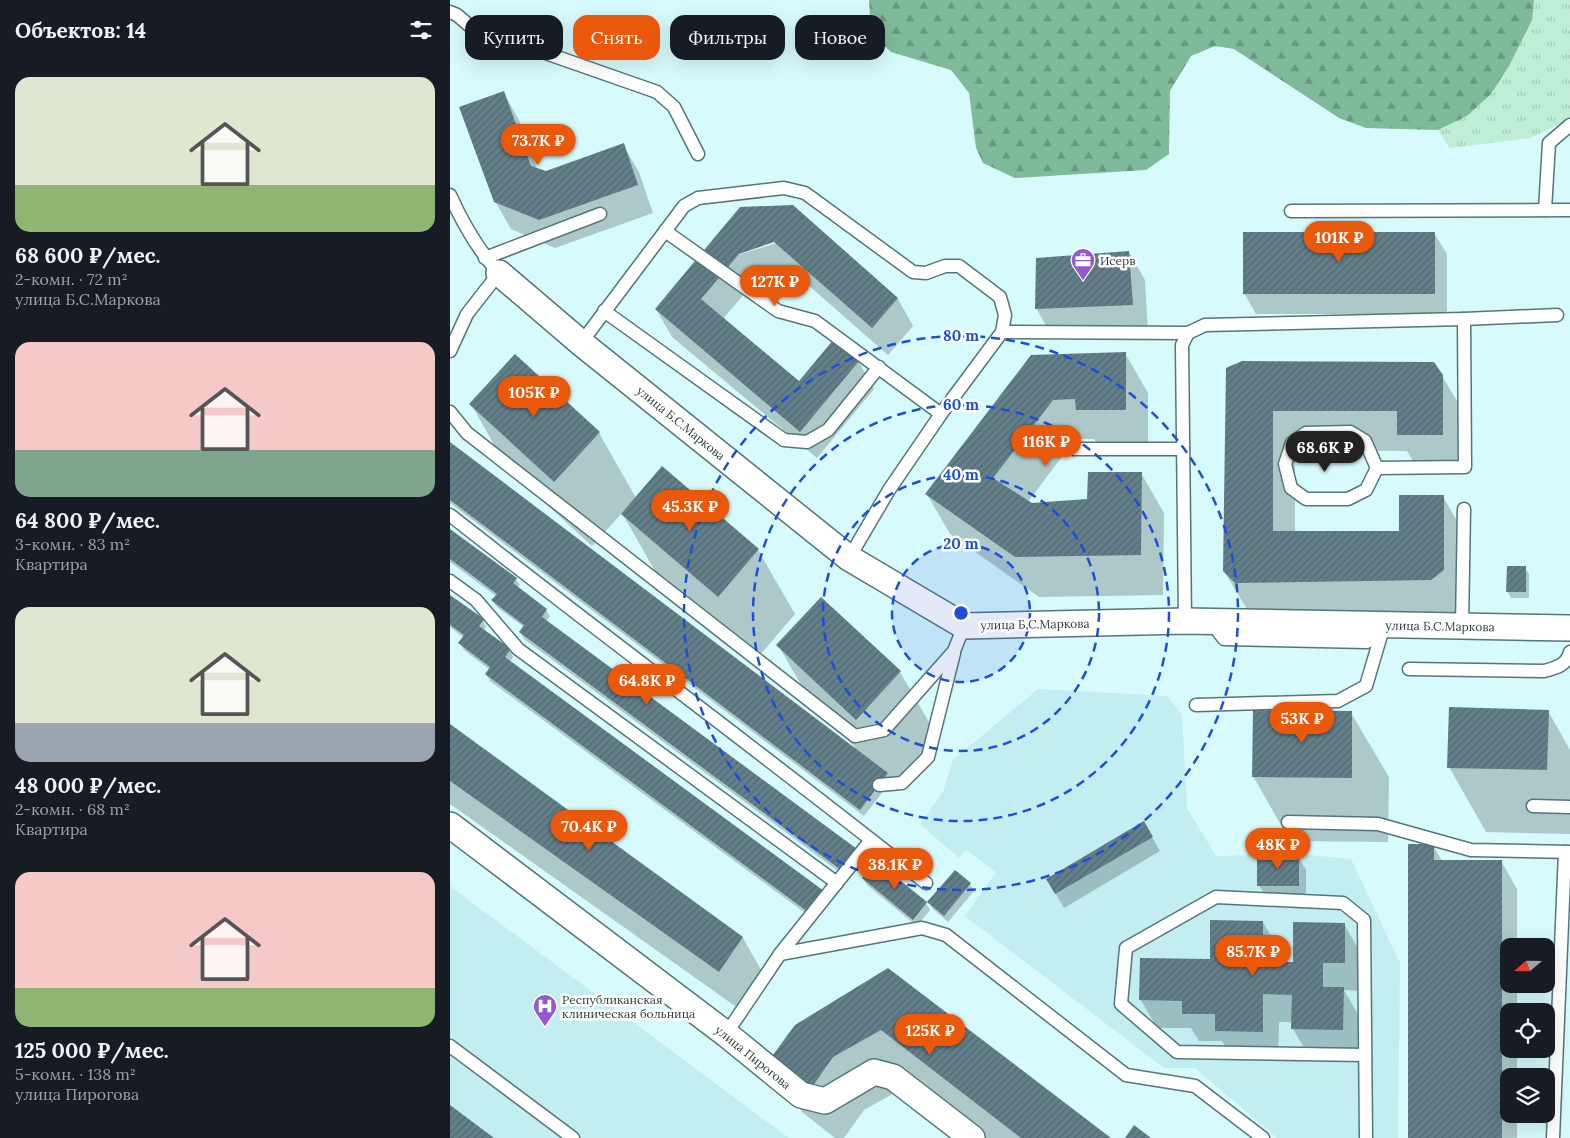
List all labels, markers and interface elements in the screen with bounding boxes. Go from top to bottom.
chip: Купить [465,15,563,60]
chip: Снять [573,15,660,60]
chip: Фильтры [670,15,785,60]
chip: Новое [795,15,885,60]
icon: filters [407,16,435,44]
text: Объектов: 14 [15,17,146,44]
icon: home [180,109,270,199]
pin: 73.7K ₽ [492,124,584,166]
text: 73.7K ₽ [512,130,564,150]
pin: 101K ₽ [1298,220,1380,263]
text: 101K ₽ [1315,227,1363,247]
text: 68 600 ₽/мес. [15,242,160,269]
office icon: Исерв [1070,247,1096,281]
place label: Исерв [1100,253,1135,268]
pin: 127K ₽ [734,264,816,307]
text: 2-комн. · 72 m² [15,269,128,289]
text: 127K ₽ [751,271,799,291]
text: улица Б.С.Маркова [15,289,161,309]
text: 80 m [943,326,979,345]
icon: home [180,374,270,464]
pin: 105K ₽ [493,376,575,418]
text: 105K ₽ [509,382,559,402]
street label: улица Б.С.Маркова [634,383,728,463]
text: 60 m [943,395,979,414]
pin: 116K ₽ [1005,424,1087,467]
pin: 68.6K ₽ [1279,430,1371,473]
text: 116K ₽ [1022,431,1070,451]
text: 68.6K ₽ [1297,437,1353,457]
text: 40 m [943,465,979,484]
pin: 45.3K ₽ [644,490,736,532]
text: 45.3K ₽ [662,496,718,516]
text: 64 800 ₽/мес. [15,507,160,534]
text: 3-комн. · 83 m² [15,534,130,554]
text: 20 m [943,534,979,553]
text: Квартира [15,554,88,574]
centre of rings [952,604,970,622]
street label: улица Б.С.Маркова [980,616,1090,632]
street label: улица Б.С.Маркова [1385,618,1495,634]
icon: home [180,639,270,729]
pin: 64.8K ₽ [601,664,693,706]
text: 64.8K ₽ [619,670,675,690]
pin: 53K ₽ [1267,702,1337,744]
text: 53K ₽ [1280,708,1324,728]
text: 48 000 ₽/мес. [15,772,161,799]
text: 2-комн. · 68 m² [15,799,130,819]
pin: 70.4K ₽ [543,810,635,852]
text: 70.4K ₽ [561,816,617,836]
text: Квартира [15,819,88,839]
pin: 48K ₽ [1243,828,1313,870]
text: 48K ₽ [1256,834,1300,854]
pin: 38.1K ₽ [849,848,941,890]
text: 38.1K ₽ [868,854,922,874]
icon: home [180,904,270,994]
pin: 85.7K ₽ [1207,934,1299,977]
north arrow [1500,938,1555,992]
map controls [1500,938,1555,1123]
text: 85.7K ₽ [1226,941,1280,961]
place label: Республиканская клиническая больница [562,992,695,1021]
hospital icon: Республиканская клиническая больница [532,993,558,1027]
button: locate [1500,1003,1555,1058]
pin: 125K ₽ [889,1014,971,1056]
text: 125K ₽ [905,1020,955,1040]
street label: улица Пирогова [712,1022,794,1092]
text: 125 000 ₽/мес. [15,1037,169,1064]
text: 5-комн. · 138 m² [15,1064,136,1084]
button: layers [1500,1068,1555,1123]
text: улица Пирогова [15,1084,139,1104]

